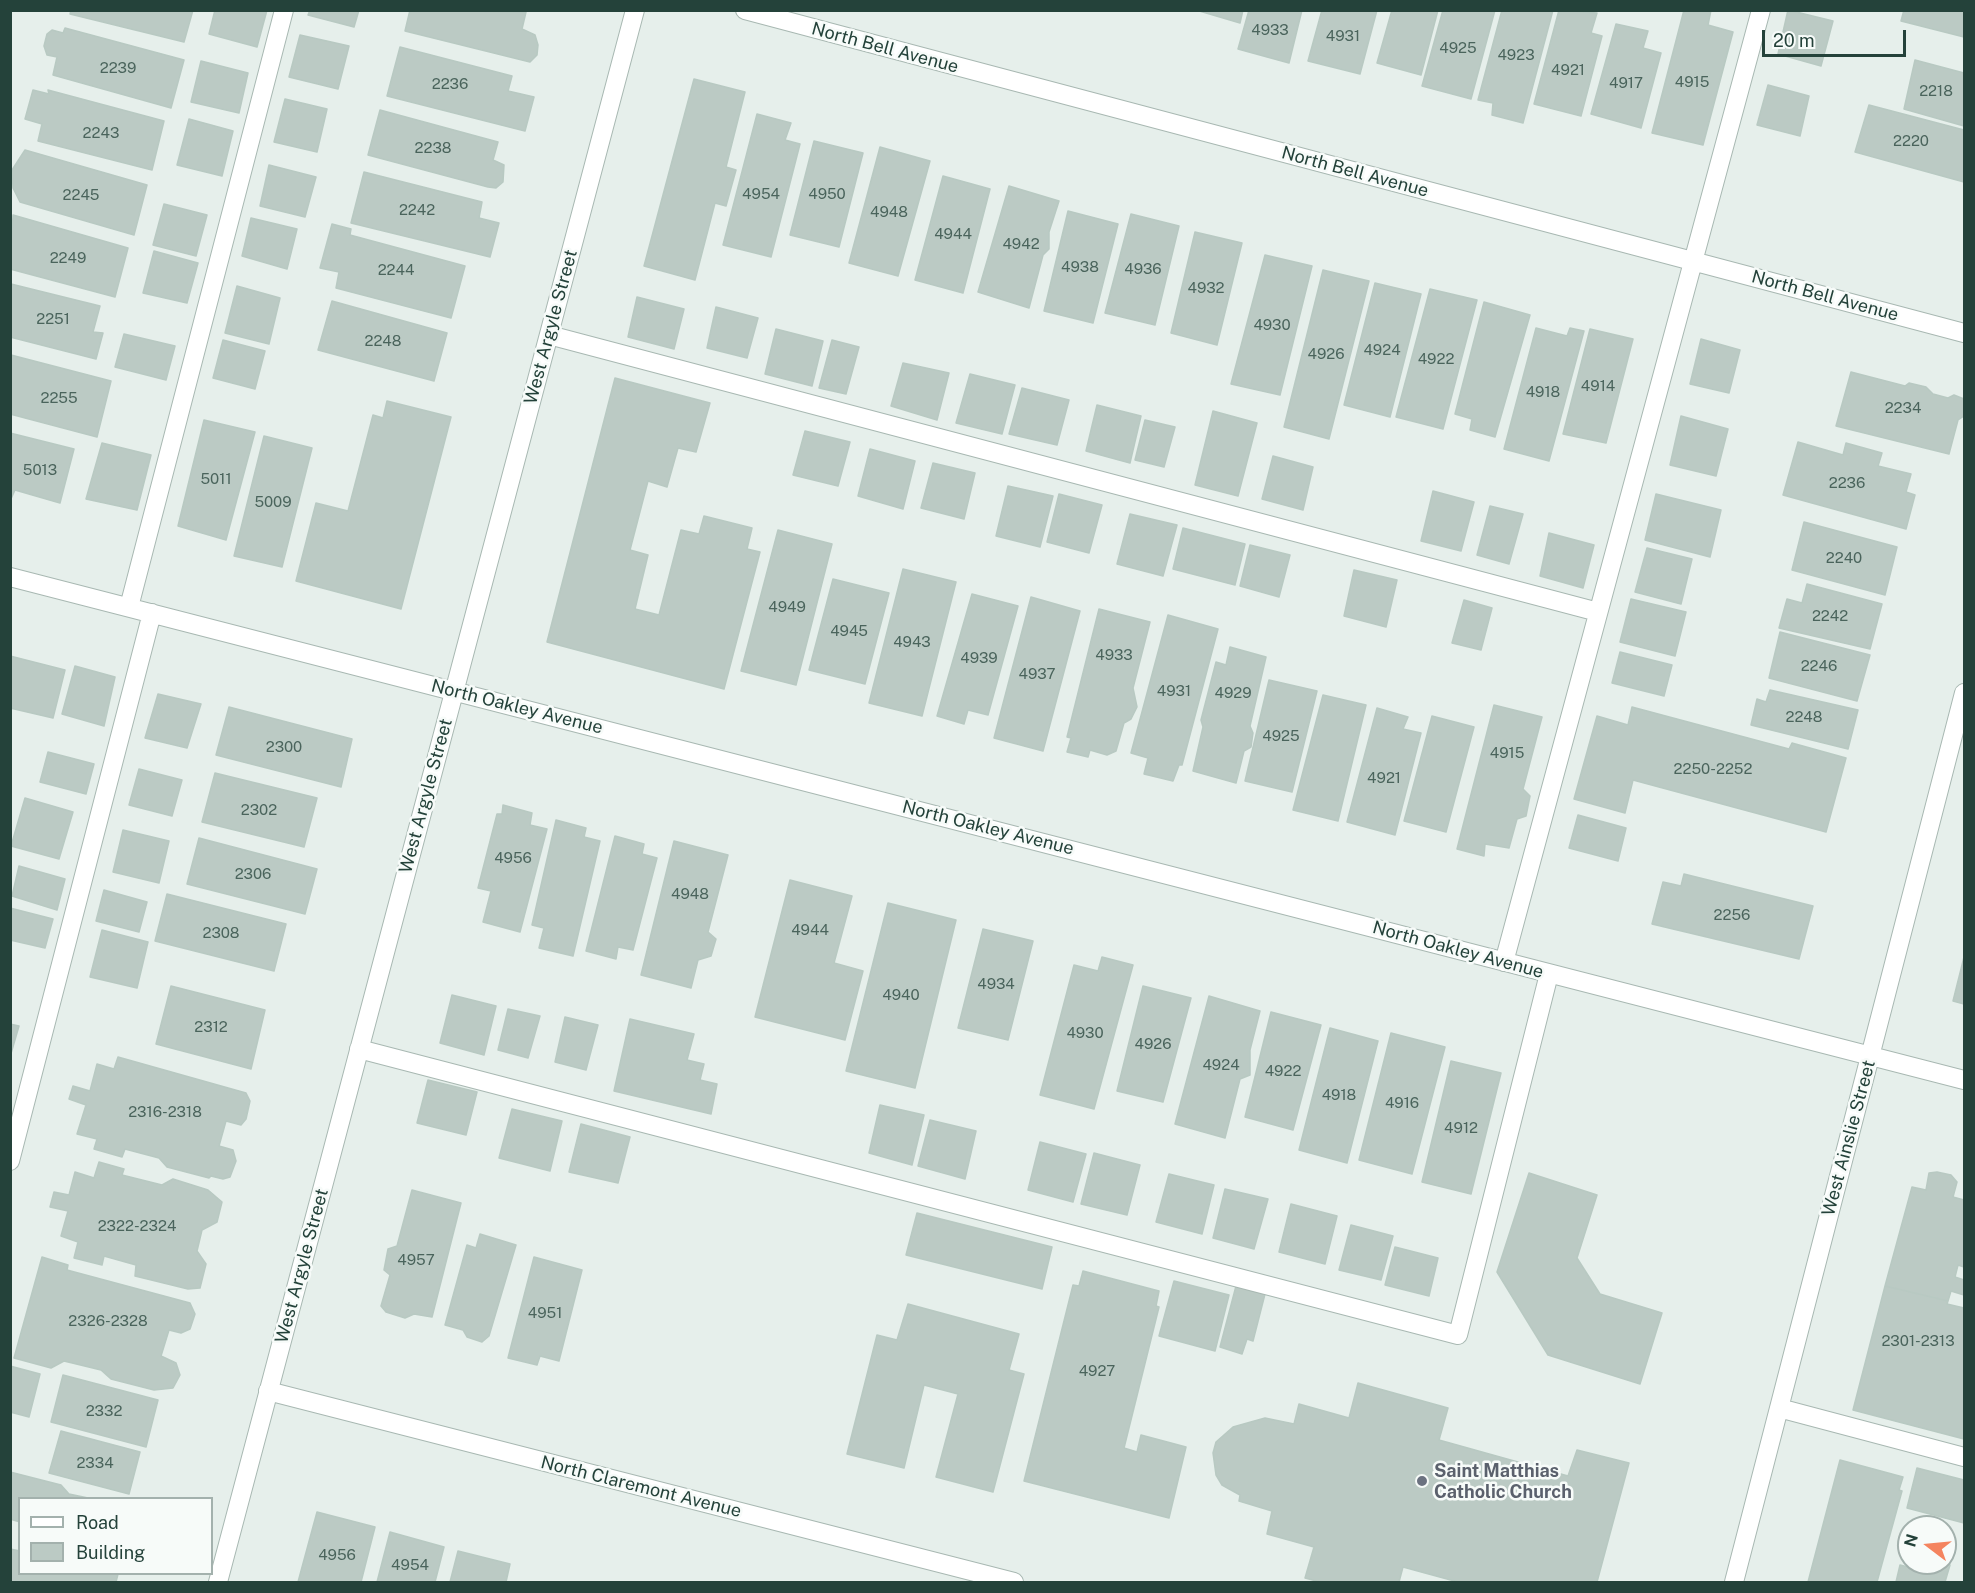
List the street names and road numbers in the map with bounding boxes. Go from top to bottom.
street label: North Bell Avenue [809,18,961,78]
street label: North Bell Avenue [1279,142,1431,202]
street label: West Argyle Street [520,247,582,407]
street label: North Bell Avenue [1749,266,1901,326]
street label: North Oakley Avenue [429,675,605,739]
street label: West Argyle Street [395,716,457,876]
street label: North Oakley Avenue [900,796,1076,860]
street label: North Oakley Avenue [1370,917,1546,983]
street label: West Ainslie Street [1818,1058,1880,1218]
street label: West Argyle Street [271,1186,333,1346]
street label: North Claremont Avenue [538,1452,744,1522]

